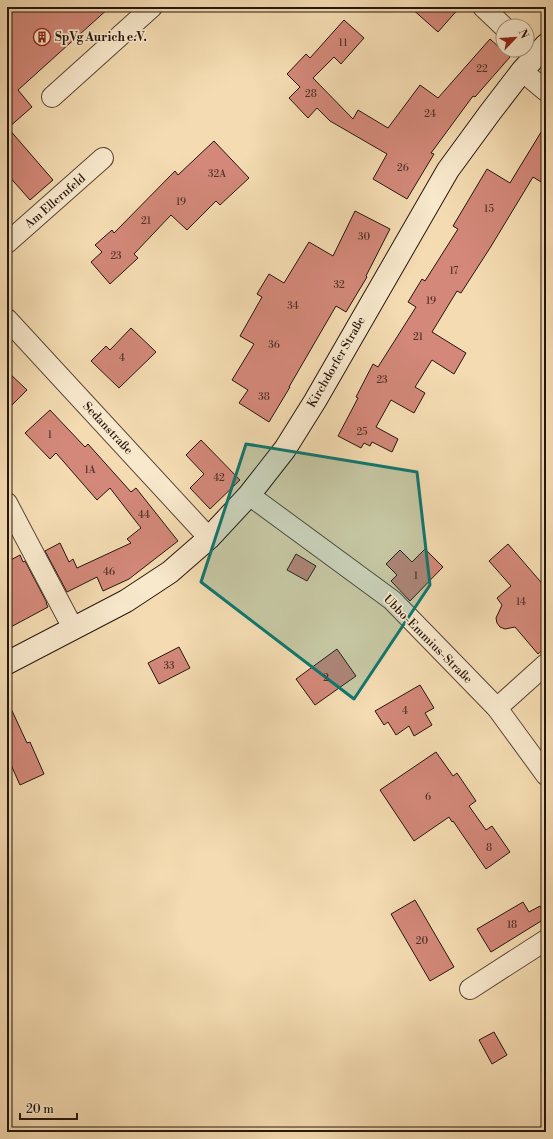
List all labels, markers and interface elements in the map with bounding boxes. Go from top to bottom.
north arrow [495,18,535,58]
building icon: SpVg Aurich e.V. [32,27,52,47]
text: N [515,27,531,41]
place label: SpVg Aurich e.V. [55,30,147,45]
house number: 11 [339,37,348,49]
house number: 22 [476,63,488,75]
house number: 28 [305,88,317,100]
house number: 24 [424,108,436,120]
house number: 26 [397,162,409,174]
house number: 32A [208,168,227,180]
street label: Am Ellernfeld [21,171,89,233]
house number: 19 [176,196,186,208]
house number: 15 [484,203,494,215]
house number: 21 [141,215,152,227]
house number: 30 [358,231,370,243]
house number: 23 [110,250,122,262]
house number: 17 [450,265,458,277]
house number: 32 [333,279,345,291]
house number: 19 [426,295,436,307]
house number: 34 [287,300,299,312]
street label: Kirchdorfer Straße [304,314,369,411]
house number: 21 [413,331,424,343]
house number: 36 [268,339,280,351]
house number: 4 [119,352,125,364]
house number: 23 [376,374,388,386]
house number: 38 [258,391,270,403]
street label: Sedanstraße [79,399,136,458]
house number: 25 [356,426,368,438]
house number: 1 [48,429,53,441]
house number: 1A [84,464,97,476]
house number: 42 [213,472,225,484]
house number: 44 [138,509,150,521]
house number: 46 [103,566,115,578]
house number: 1 [414,570,419,582]
street label: Ubbo-Emmius-Straße [380,592,475,687]
house number: 14 [516,596,526,608]
house number: 33 [163,660,175,672]
house number: 2 [323,672,329,684]
house number: 4 [402,705,408,717]
house number: 6 [425,791,431,803]
house number: 8 [486,842,492,854]
house number: 18 [507,919,517,931]
house number: 20 [416,935,429,947]
scale bar [20,1095,77,1121]
text: 20 m [26,1102,54,1117]

